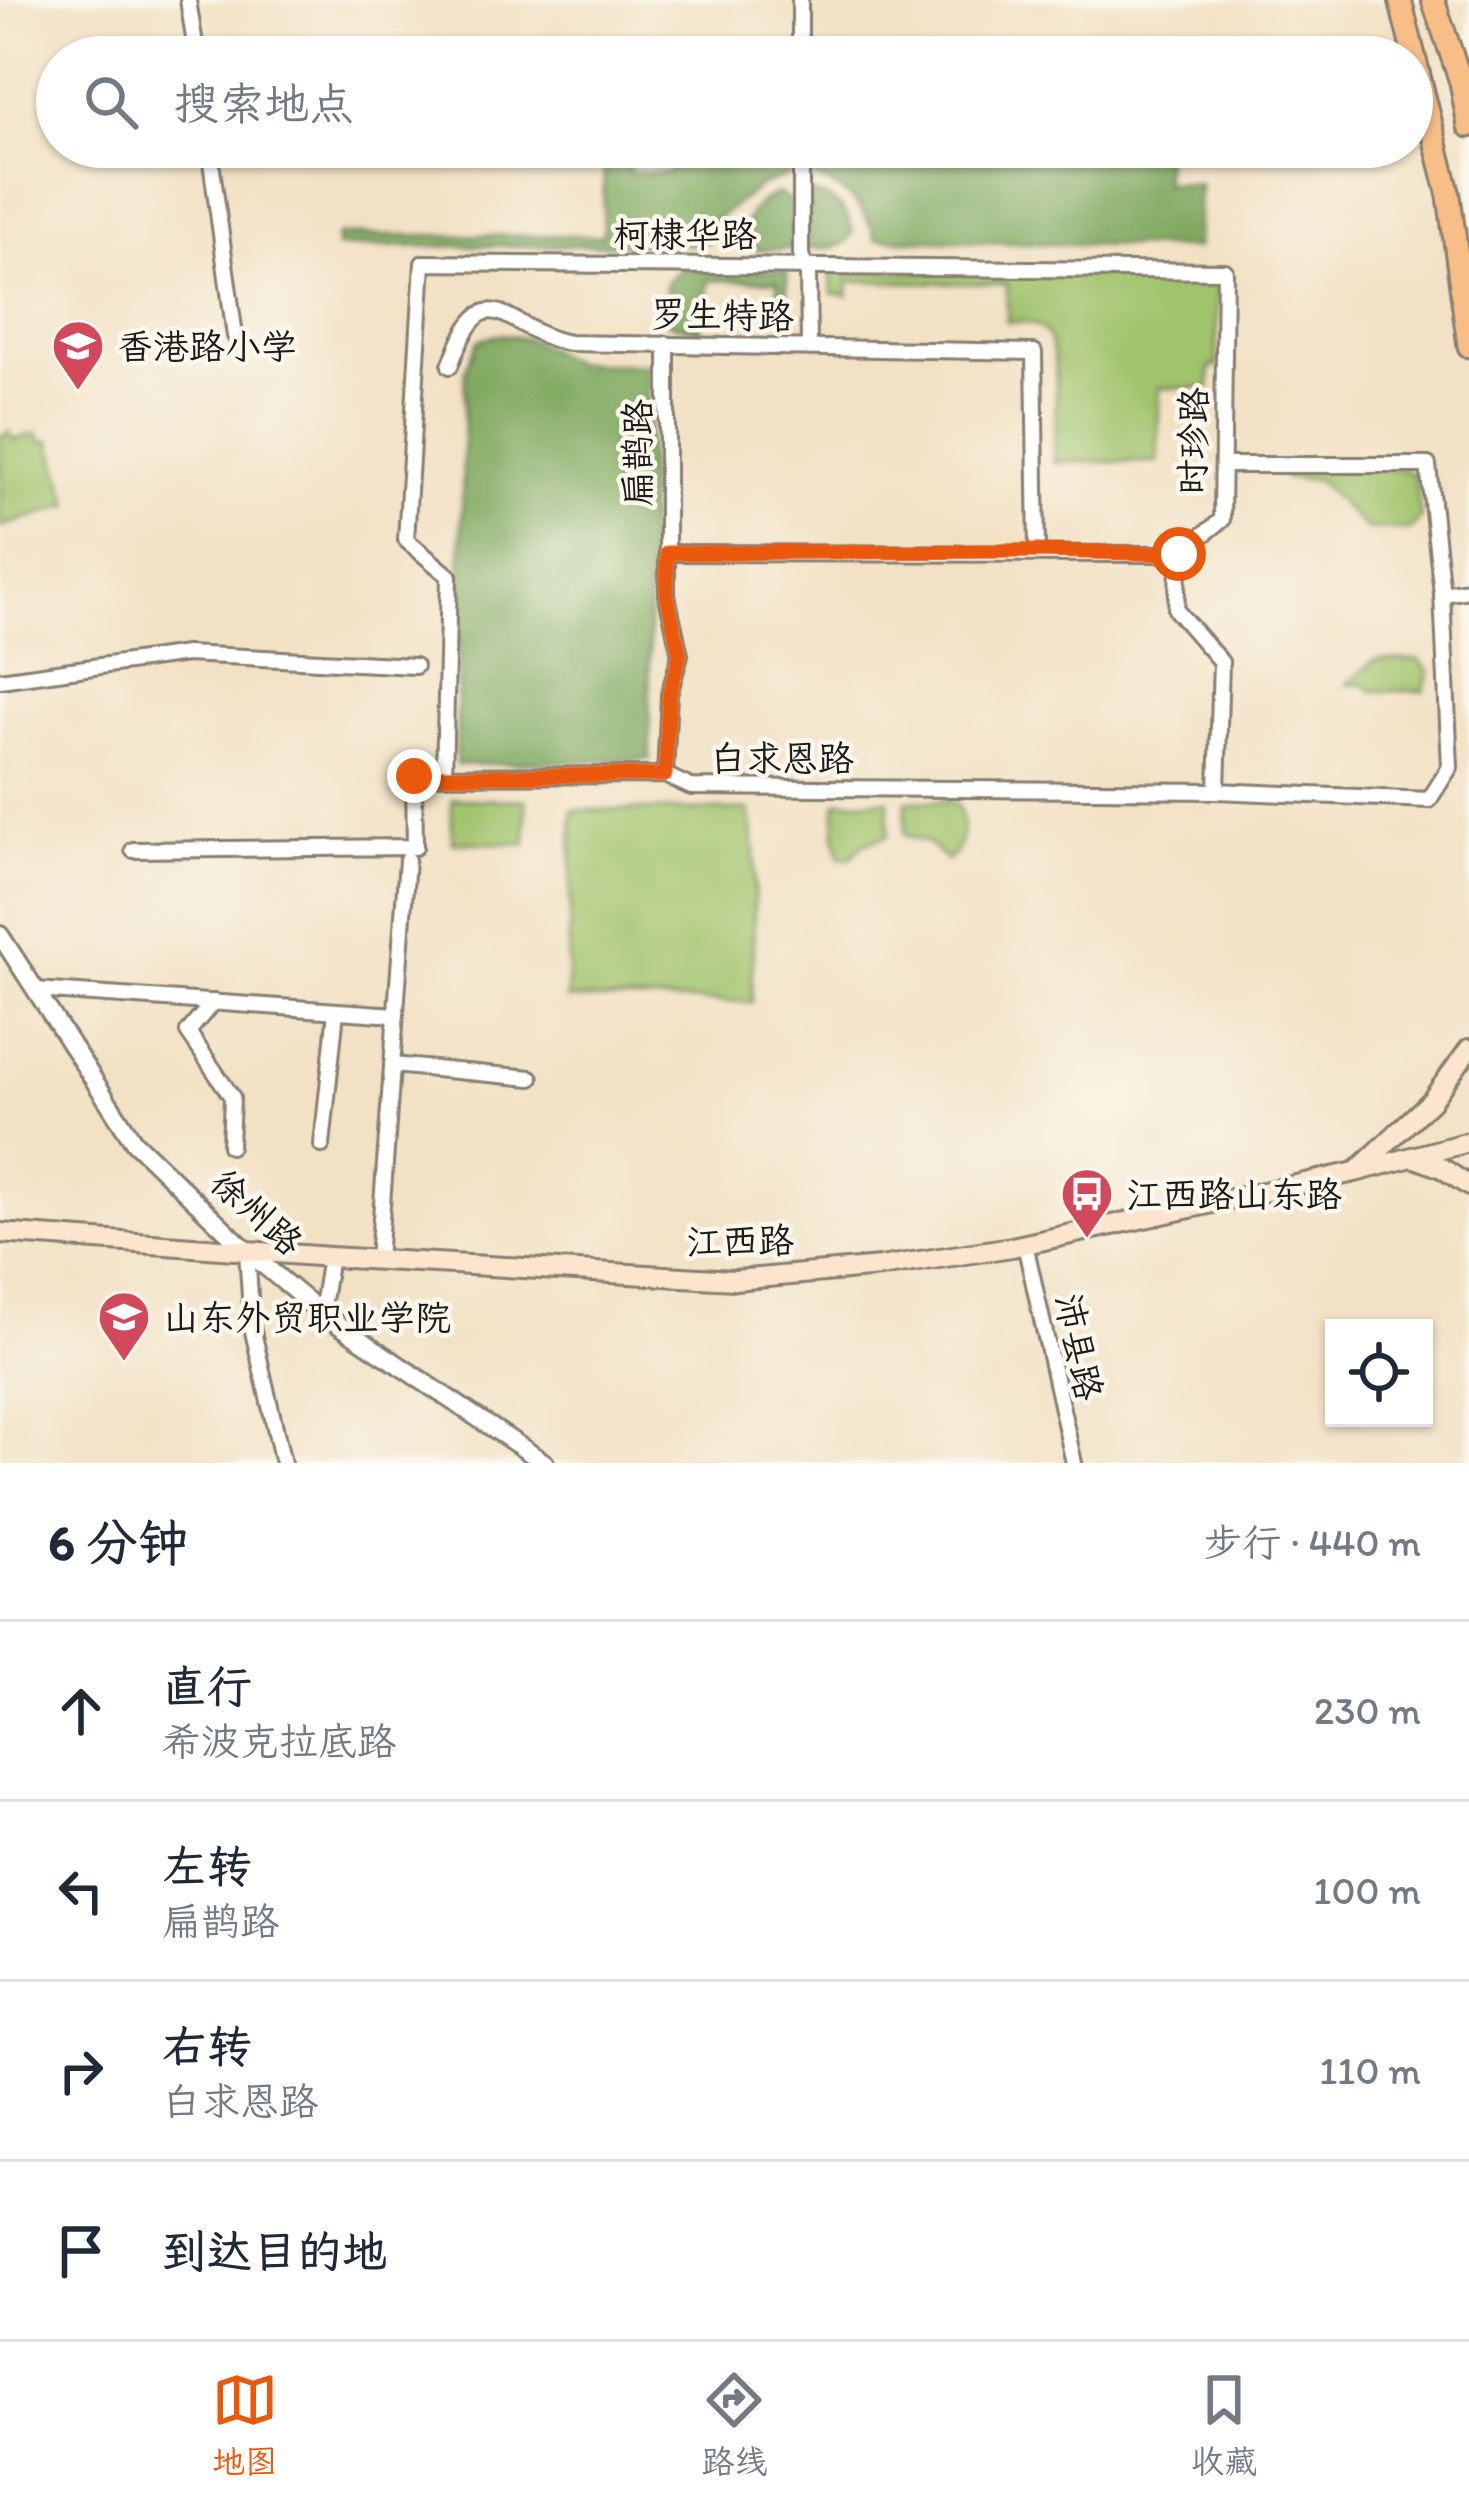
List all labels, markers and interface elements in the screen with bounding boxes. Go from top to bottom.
search box [36,36,1433,168]
icon: search [78,69,144,135]
text: 搜索地点 [174,76,354,130]
street label: 柯棣华路 [613,213,757,256]
street label: 罗生特路 [650,292,794,338]
school or university icon: 香港路小学 [50,318,106,392]
place label: 香港路小学 [117,325,297,368]
street label: 时珍路 [1171,387,1215,495]
street label: 扁鹊路 [616,399,659,507]
route start [1152,527,1206,581]
street label: 白求恩路 [710,737,854,780]
route end [387,749,441,803]
street label: 徐州路 [202,1160,312,1264]
bus stop icon: 江西路山东路 [1059,1166,1115,1240]
place label: 江西路山东路 [1126,1173,1342,1216]
street label: 江西路 [686,1219,794,1263]
school or university icon: 山东外贸职业学院 [96,1289,152,1363]
street label: 沛县路 [1047,1290,1111,1404]
place label: 山东外贸职业学院 [163,1296,451,1339]
map controls [1325,1319,1433,1427]
button: locate [1325,1319,1433,1427]
text: 6 分钟 [48,1512,188,1573]
text: 步行 · 440 m [1204,1519,1421,1566]
text: 直行 [162,1659,252,1713]
icon: ahead [48,1678,114,1744]
text: 230 m [1314,1687,1421,1734]
text: 希波克拉底路 [162,1718,396,1765]
text: 左转 [162,1839,252,1893]
icon: left [48,1858,114,1924]
text: 100 m [1313,1867,1421,1914]
text: 扁鹊路 [162,1898,279,1945]
text: 右转 [162,2019,252,2073]
icon: right [48,2038,114,2104]
text: 110 m [1319,2047,1421,2094]
text: 白求恩路 [162,2078,318,2125]
icon: arrive [48,2218,114,2284]
text: 到达目的地 [162,2224,387,2278]
tab: 地图 [212,2367,278,2482]
tab: 路线 [701,2367,767,2482]
tab: 收藏 [1191,2367,1257,2482]

